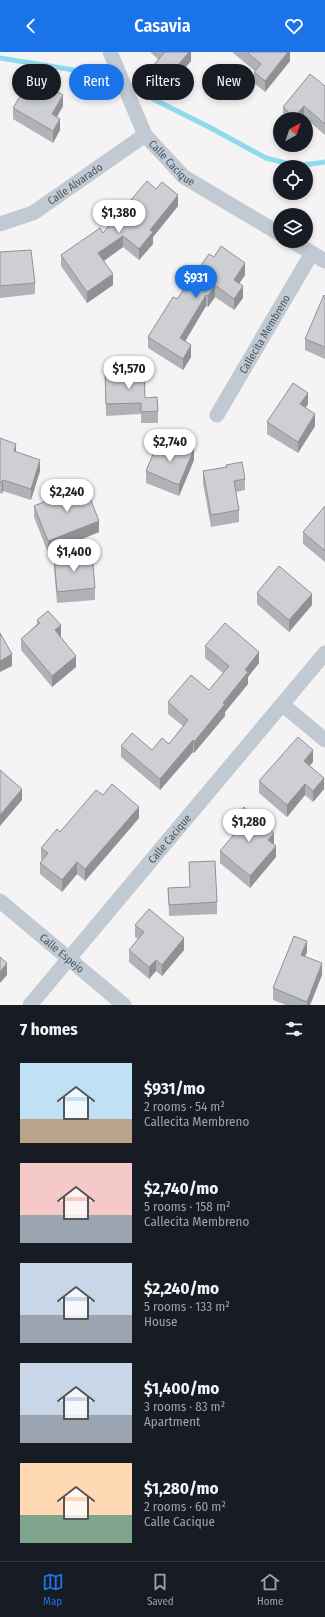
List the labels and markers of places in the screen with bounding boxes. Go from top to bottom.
pin: $1,380 [86,200,152,234]
pin: $931 [172,265,220,299]
pin: $1,570 [96,356,162,390]
pin: $2,740 [137,429,203,463]
pin: $2,240 [34,479,100,513]
pin: $1,400 [41,539,107,573]
pin: $1,280 [216,809,282,843]

